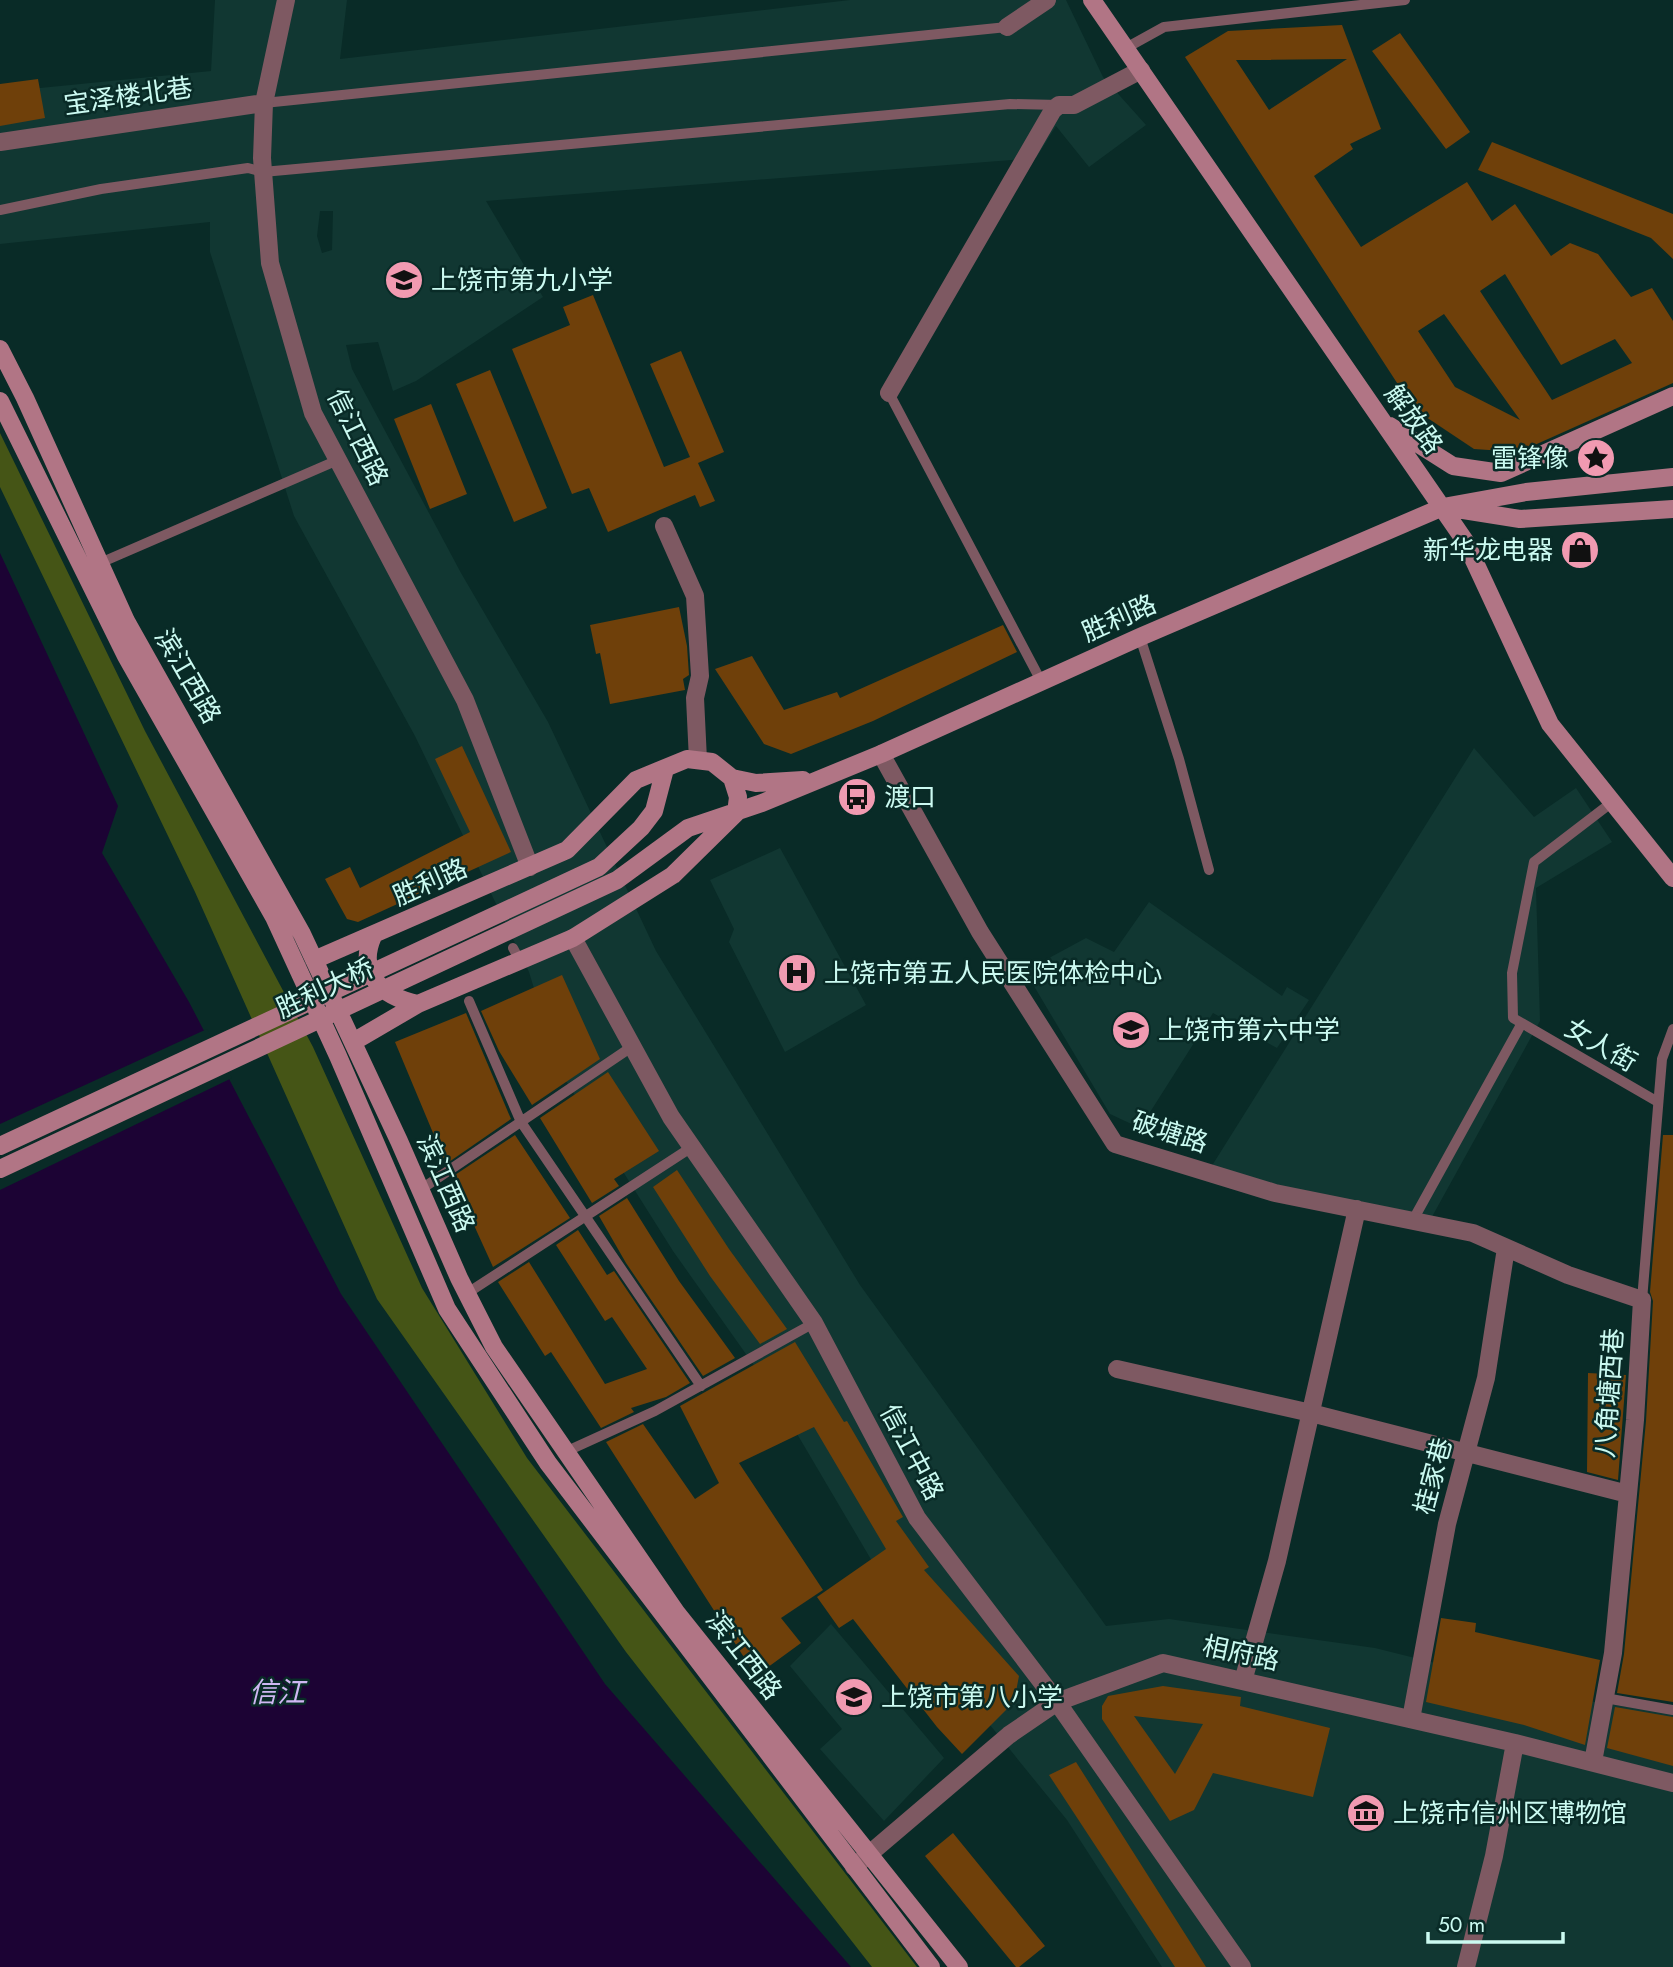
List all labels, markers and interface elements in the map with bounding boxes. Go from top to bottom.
street label: 宝泽楼北巷 [61,68,195,124]
school or university icon: 上饶市第九小学 [383,259,425,301]
place label: 上饶市第九小学 [431,261,613,299]
street label: 解放路 [1376,376,1452,462]
street label: 信江西路 [318,382,398,492]
place icon: 雷锋像 [1575,437,1617,479]
place label: 雷锋像 [1491,439,1569,477]
shop icon: 新华龙电器 [1559,529,1601,571]
place label: 新华龙电器 [1423,531,1553,569]
street label: 胜利路 [1076,585,1162,651]
street label: 滨江西路 [146,621,230,731]
bus stop icon: 渡口 [836,776,878,818]
place label: 渡口 [884,778,936,816]
street label: 胜利路 [387,849,473,915]
street label: 胜利大桥 [270,949,380,1027]
hospital icon: 上饶市第五人民医院体检中心 [776,952,818,994]
place label: 上饶市第五人民医院体检中心 [824,954,1162,992]
school or university icon: 上饶市第六中学 [1110,1009,1152,1051]
street label: 女人街 [1558,1009,1644,1081]
place label: 上饶市第六中学 [1158,1011,1340,1049]
street label: 破塘路 [1127,1102,1213,1162]
street label: 滨江西路 [407,1128,485,1238]
street label: 八角塘西巷 [1586,1327,1632,1459]
street label: 信江中路 [871,1397,953,1507]
street label: 桂家巷 [1405,1433,1461,1519]
street label: 滨江西路 [697,1602,791,1708]
street label: 相府路 [1199,1626,1283,1680]
water label: 信江 [249,1672,308,1713]
school or university icon: 上饶市第八小学 [833,1676,875,1718]
place label: 上饶市第八小学 [881,1678,1063,1716]
museum icon: 上饶市信州区博物馆 [1345,1792,1387,1834]
place label: 上饶市信州区博物馆 [1393,1794,1627,1832]
scale bar [1428,1900,1563,1944]
text: 50 m [1438,1910,1485,1940]

